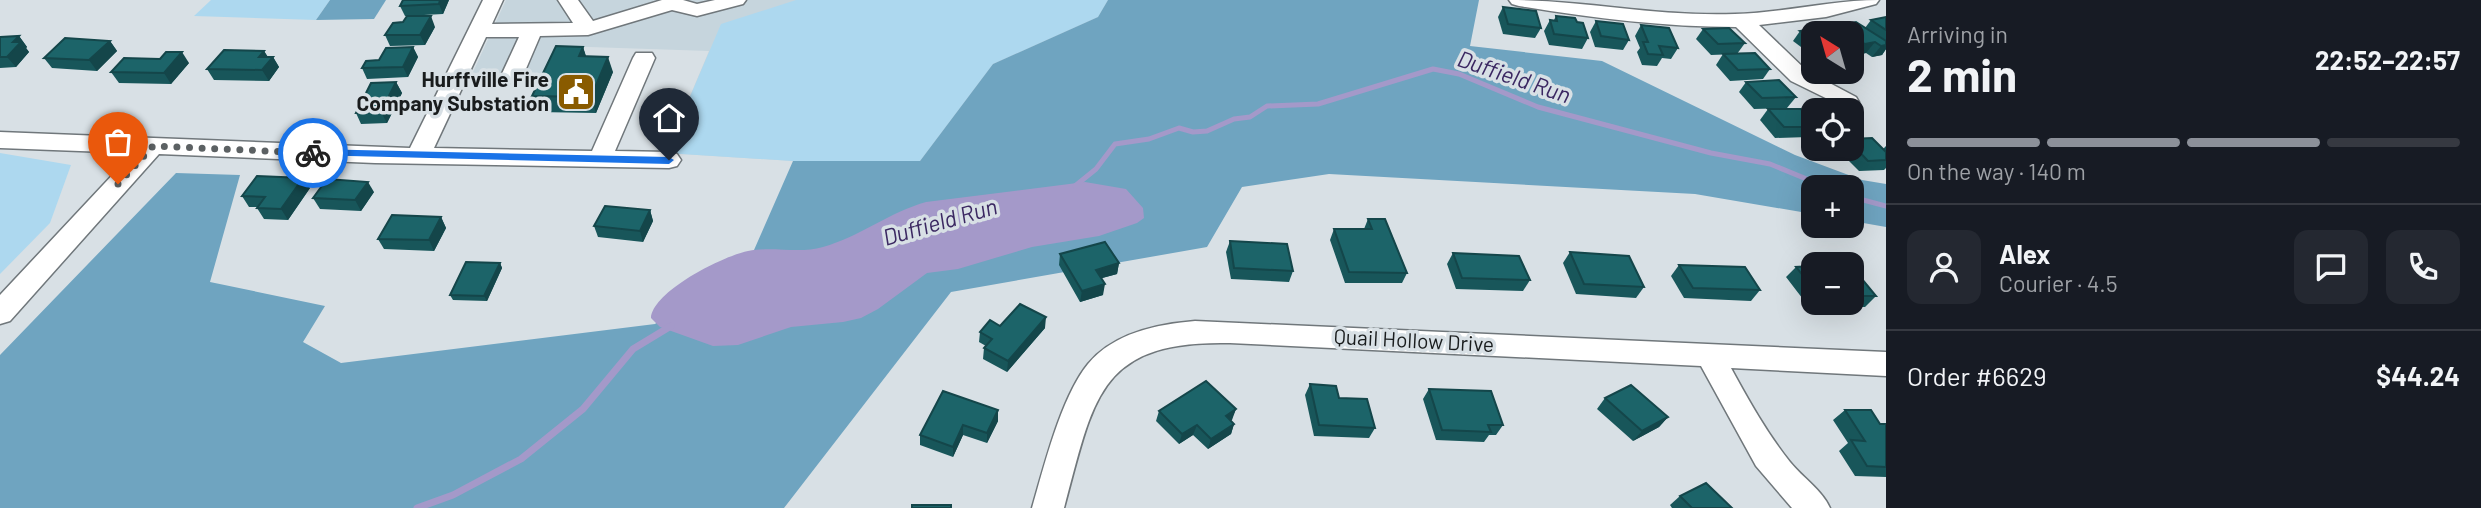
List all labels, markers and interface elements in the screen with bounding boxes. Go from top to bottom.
text: Arriving in [1907,20,2008,48]
north arrow [1801,21,1864,84]
map controls [1801,21,1864,315]
water label: Duffield Run [1454,44,1575,108]
text: 22:52–22:57 [2315,44,2460,75]
text: 2 min [1907,46,2017,101]
place label: Hurffville Fire Company Substation [356,66,549,115]
public building icon: Hurffville Fire Company Substation [555,71,597,113]
pin [639,88,699,160]
button: locate [1801,98,1864,161]
icon: home [650,99,688,137]
pin [88,112,148,184]
courier [278,118,348,188]
icon: bag [99,123,137,161]
icon: bike [294,134,332,172]
text: On the way · 140 m [1907,157,2086,185]
button: + [1801,175,1864,238]
water label: Duffield Run [879,191,1000,251]
button: person [1907,230,1981,304]
button: chat [2294,230,2368,304]
button: phone [2386,230,2460,304]
text: Alex [1999,238,2050,269]
button: − [1801,252,1864,315]
text: Courier · 4.5 [1999,269,2118,297]
street label: Quail Hollow Drive [1333,323,1495,356]
text: Order #6629 [1907,360,2047,391]
text: $44.24 [2376,360,2460,391]

